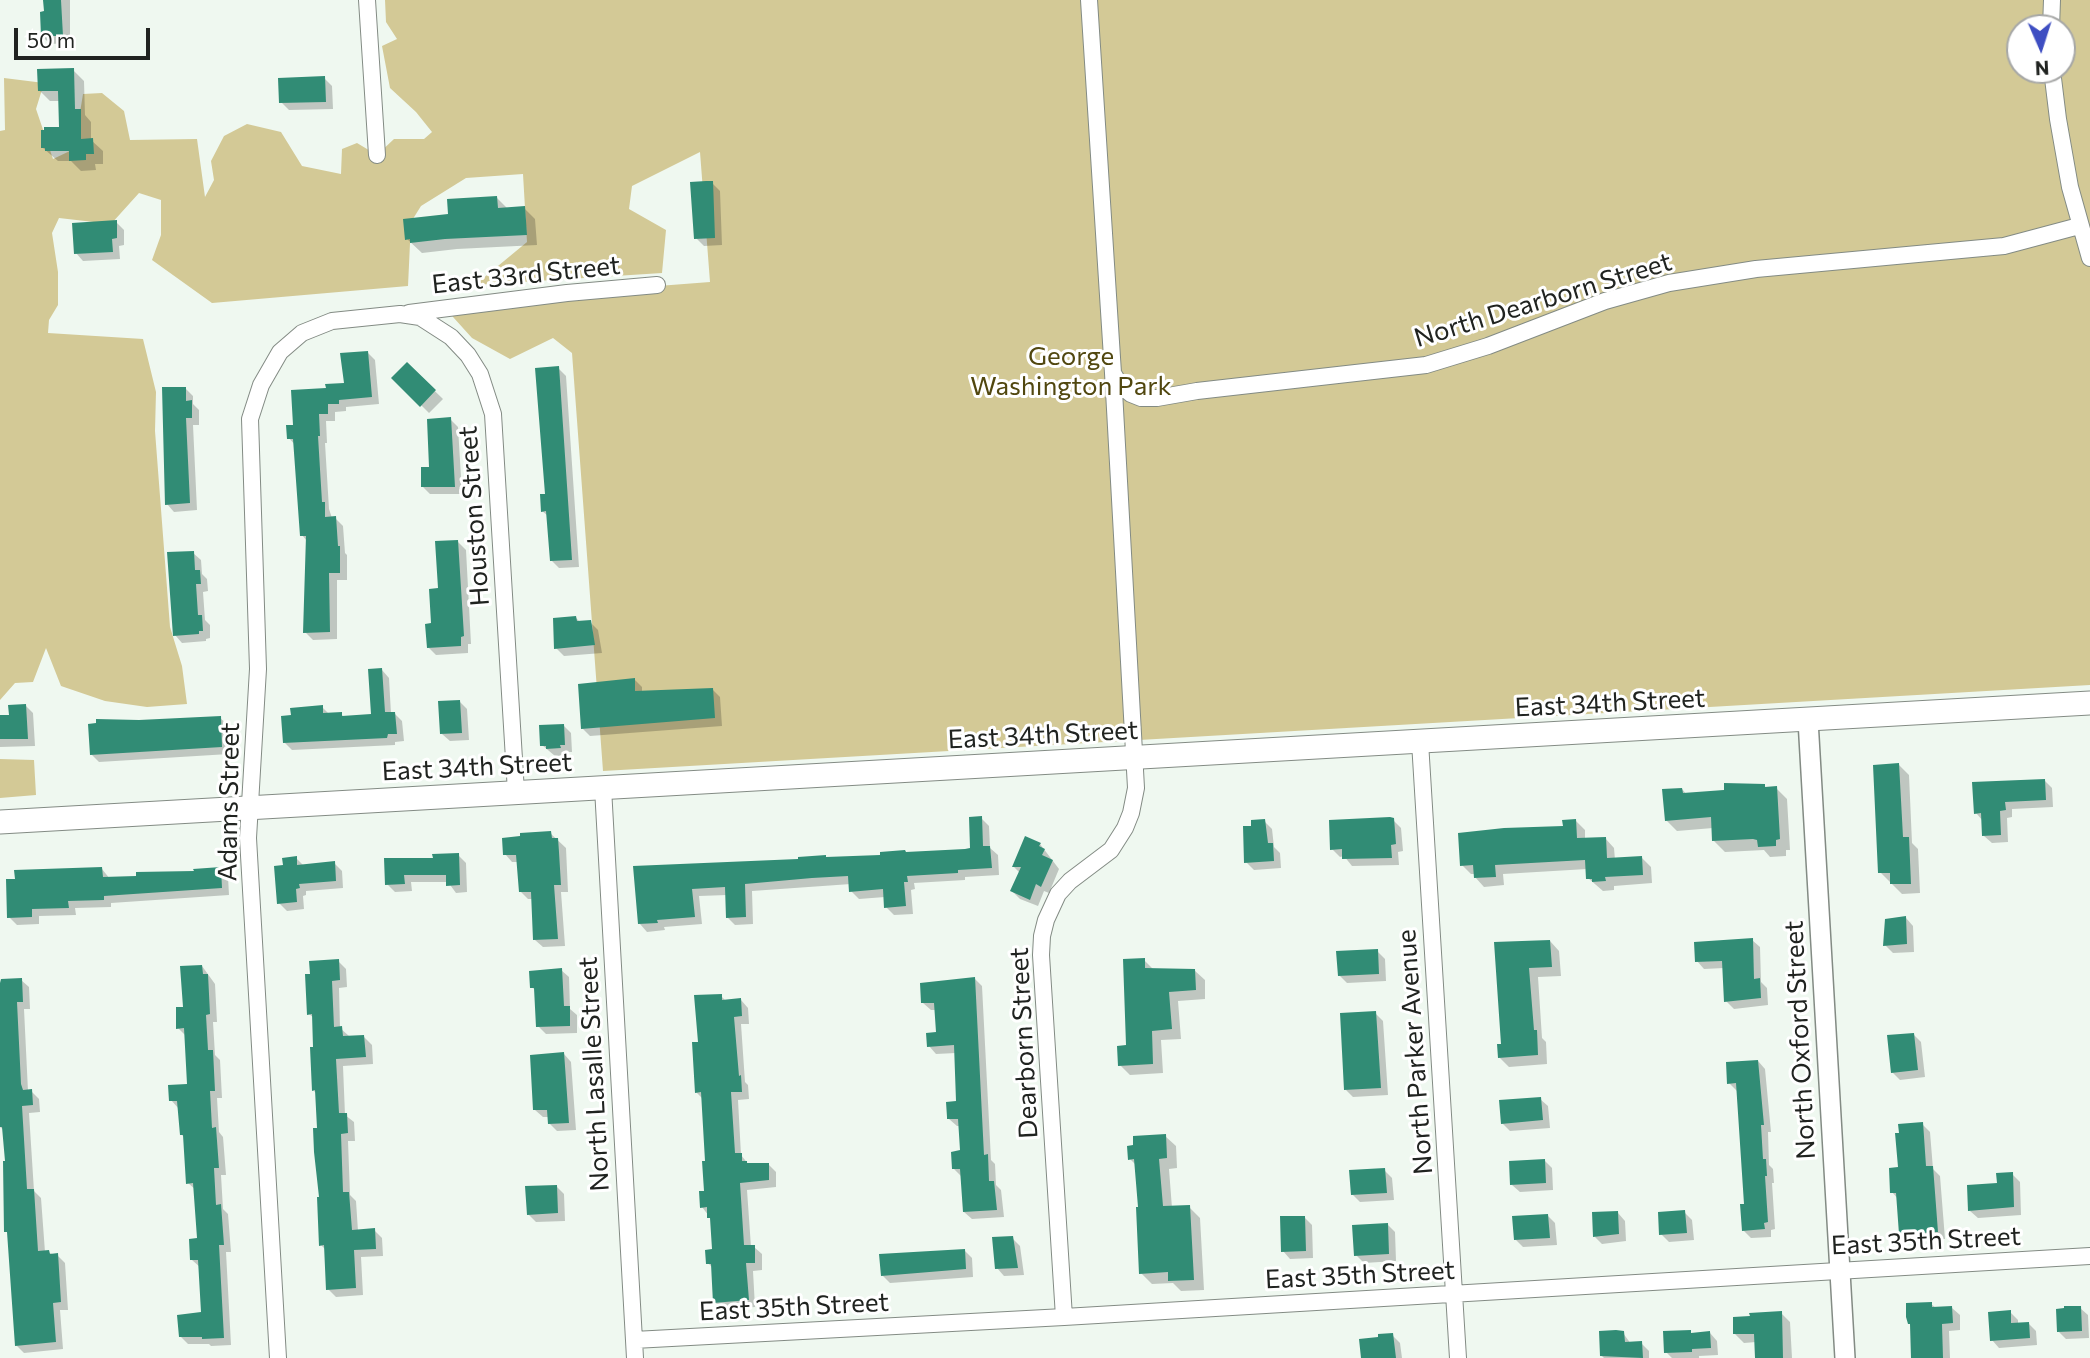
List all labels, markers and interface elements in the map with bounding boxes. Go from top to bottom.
scale bar [18,14,154,58]
north arrow [2006,14,2076,84]
text: 50 m [27,27,75,52]
text: N [2034,57,2050,80]
street label: North Dearborn Street [1410,246,1676,354]
street label: East 33rd Street [430,250,622,300]
park label: George Washington Park [970,340,1172,402]
street label: Houston Street [452,425,496,607]
street label: East 34th Street [1514,682,1706,724]
street label: East 34th Street [947,714,1139,756]
street label: Adams Street [212,722,246,882]
street label: East 34th Street [381,746,573,788]
street label: North Oxford Street [1778,920,1822,1160]
street label: North Parker Avenue [1391,928,1439,1176]
street label: Dearborn Street [1003,947,1045,1139]
street label: North Lasalle Street [572,956,616,1192]
street label: East 35th Street [1830,1220,2022,1262]
street label: East 35th Street [1264,1254,1456,1296]
street label: East 35th Street [698,1286,890,1328]

